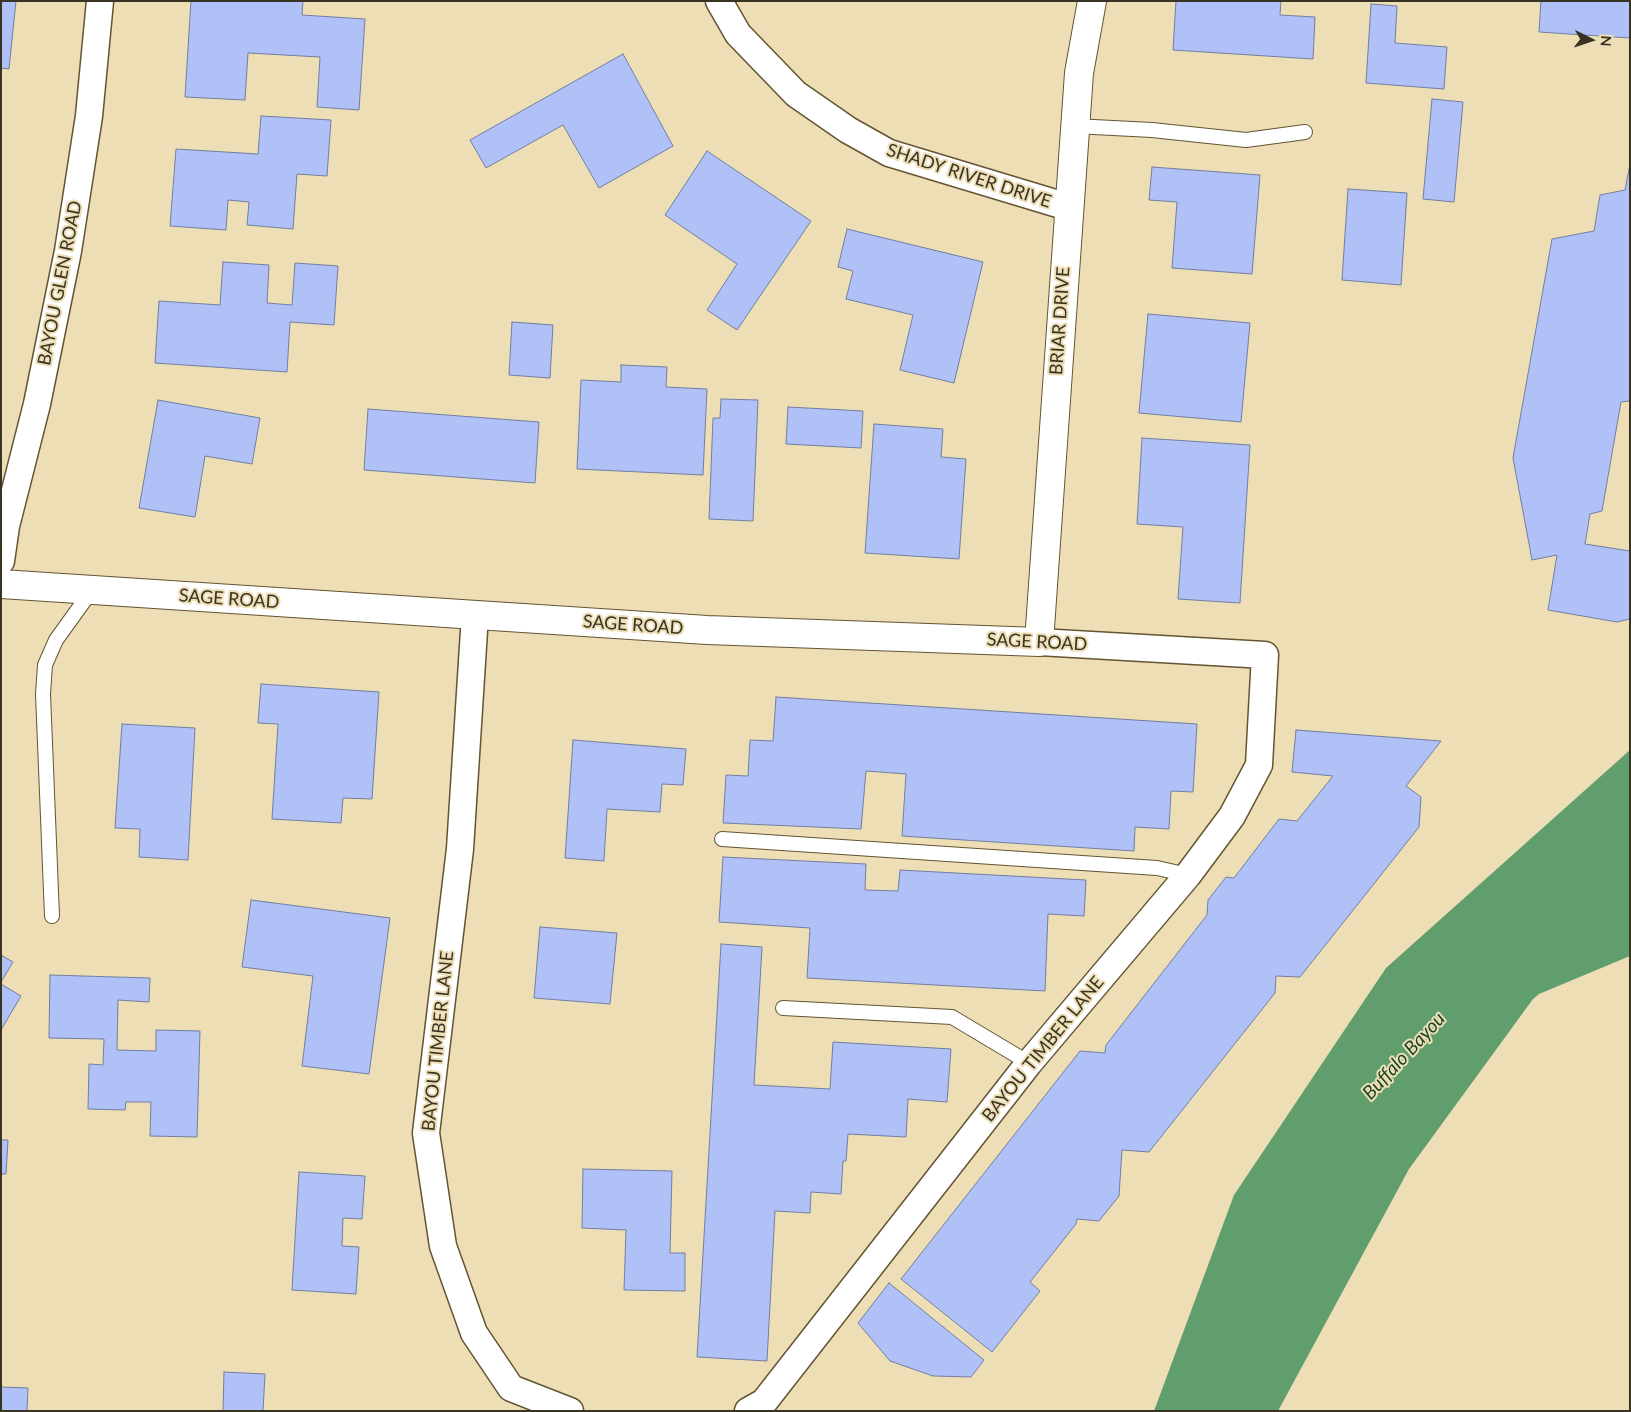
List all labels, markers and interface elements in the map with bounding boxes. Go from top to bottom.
north arrow [1566,15,1616,65]
text: N [1598,35,1615,47]
street label: SHADY RIVER DRIVE [884,139,1054,213]
street label: BAYOU GLEN ROAD [33,199,87,367]
street label: BRIAR DRIVE [1045,266,1075,376]
street label: SAGE ROAD [178,585,280,613]
street label: SAGE ROAD [582,611,684,639]
street label: SAGE ROAD [986,629,1088,655]
street label: BAYOU TIMBER LANE [418,950,458,1132]
street label: BAYOU TIMBER LANE [978,972,1108,1126]
water label: Buffalo Bayou [1358,1008,1450,1104]

